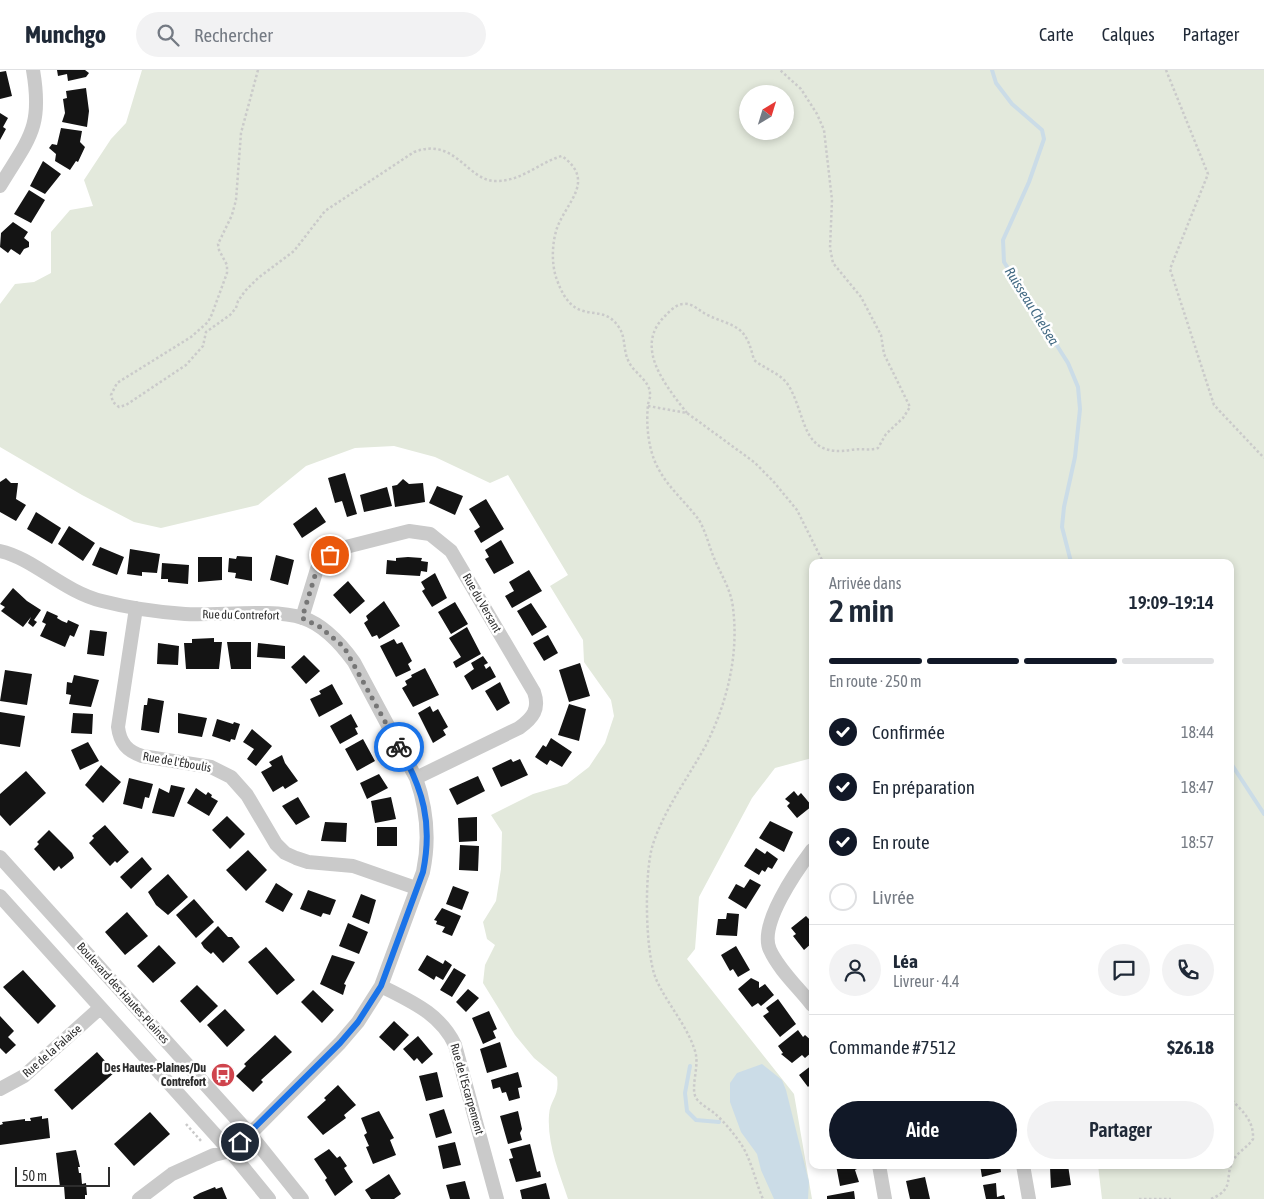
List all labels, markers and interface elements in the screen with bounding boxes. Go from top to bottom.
search box [136,12,486,57]
text: Munchgo [25,21,106,48]
icon: search [154,21,182,49]
text: Rechercher [194,24,273,46]
text: Carte [1039,24,1074,45]
text: Calques [1102,24,1155,45]
text: Partager [1183,24,1239,45]
north arrow [739,85,794,140]
map controls [739,85,794,140]
water label: Ruisseau Chelsea [1002,264,1063,348]
pin [309,534,351,576]
icon: bag [316,541,344,569]
street label: Rue du Versant [460,571,505,635]
text: Arrivée dans [829,574,901,592]
text: 19:09–19:14 [1129,591,1214,613]
text: 2 min [829,592,894,629]
street label: Rue du Contrefort [202,607,280,623]
text: En route · 250 m [829,672,922,690]
icon: check [829,718,857,746]
text: Confirmée [872,721,945,743]
courier [374,722,424,772]
text: 18:44 [1181,723,1214,741]
icon: bike [385,733,413,761]
street label: Rue de l'Éboulis [142,749,212,775]
icon: check [829,773,857,801]
text: En préparation [872,776,975,798]
text: 18:47 [1181,778,1214,796]
icon: check [829,828,857,856]
text: En route [872,831,930,853]
text: 18:57 [1181,833,1214,851]
text: Livrée [872,886,914,908]
street label: Boulevard des Hautes-Plaines [74,940,172,1046]
button: person [829,944,881,996]
button: chat [1098,944,1150,996]
button: phone [1162,944,1214,996]
text: Léa [893,950,918,972]
text: Livreur · 4.4 [893,972,960,990]
street label: Rue de la Falaise [20,1022,84,1080]
text: Commande #7512 [829,1036,956,1058]
text: $26.18 [1167,1036,1214,1058]
street label: Rue de l'Escarpement [447,1042,487,1137]
place label: Des Hautes-Plaines/Du Contrefort [104,1061,207,1089]
bus stop icon: Des Hautes-Plaines/Du Contrefort [210,1062,236,1088]
button: Aide [829,1101,1017,1159]
button: Partager [1027,1101,1214,1159]
pin [219,1121,261,1163]
icon: home [226,1128,254,1156]
scale bar [15,1164,110,1187]
text: 50 m [22,1168,47,1184]

